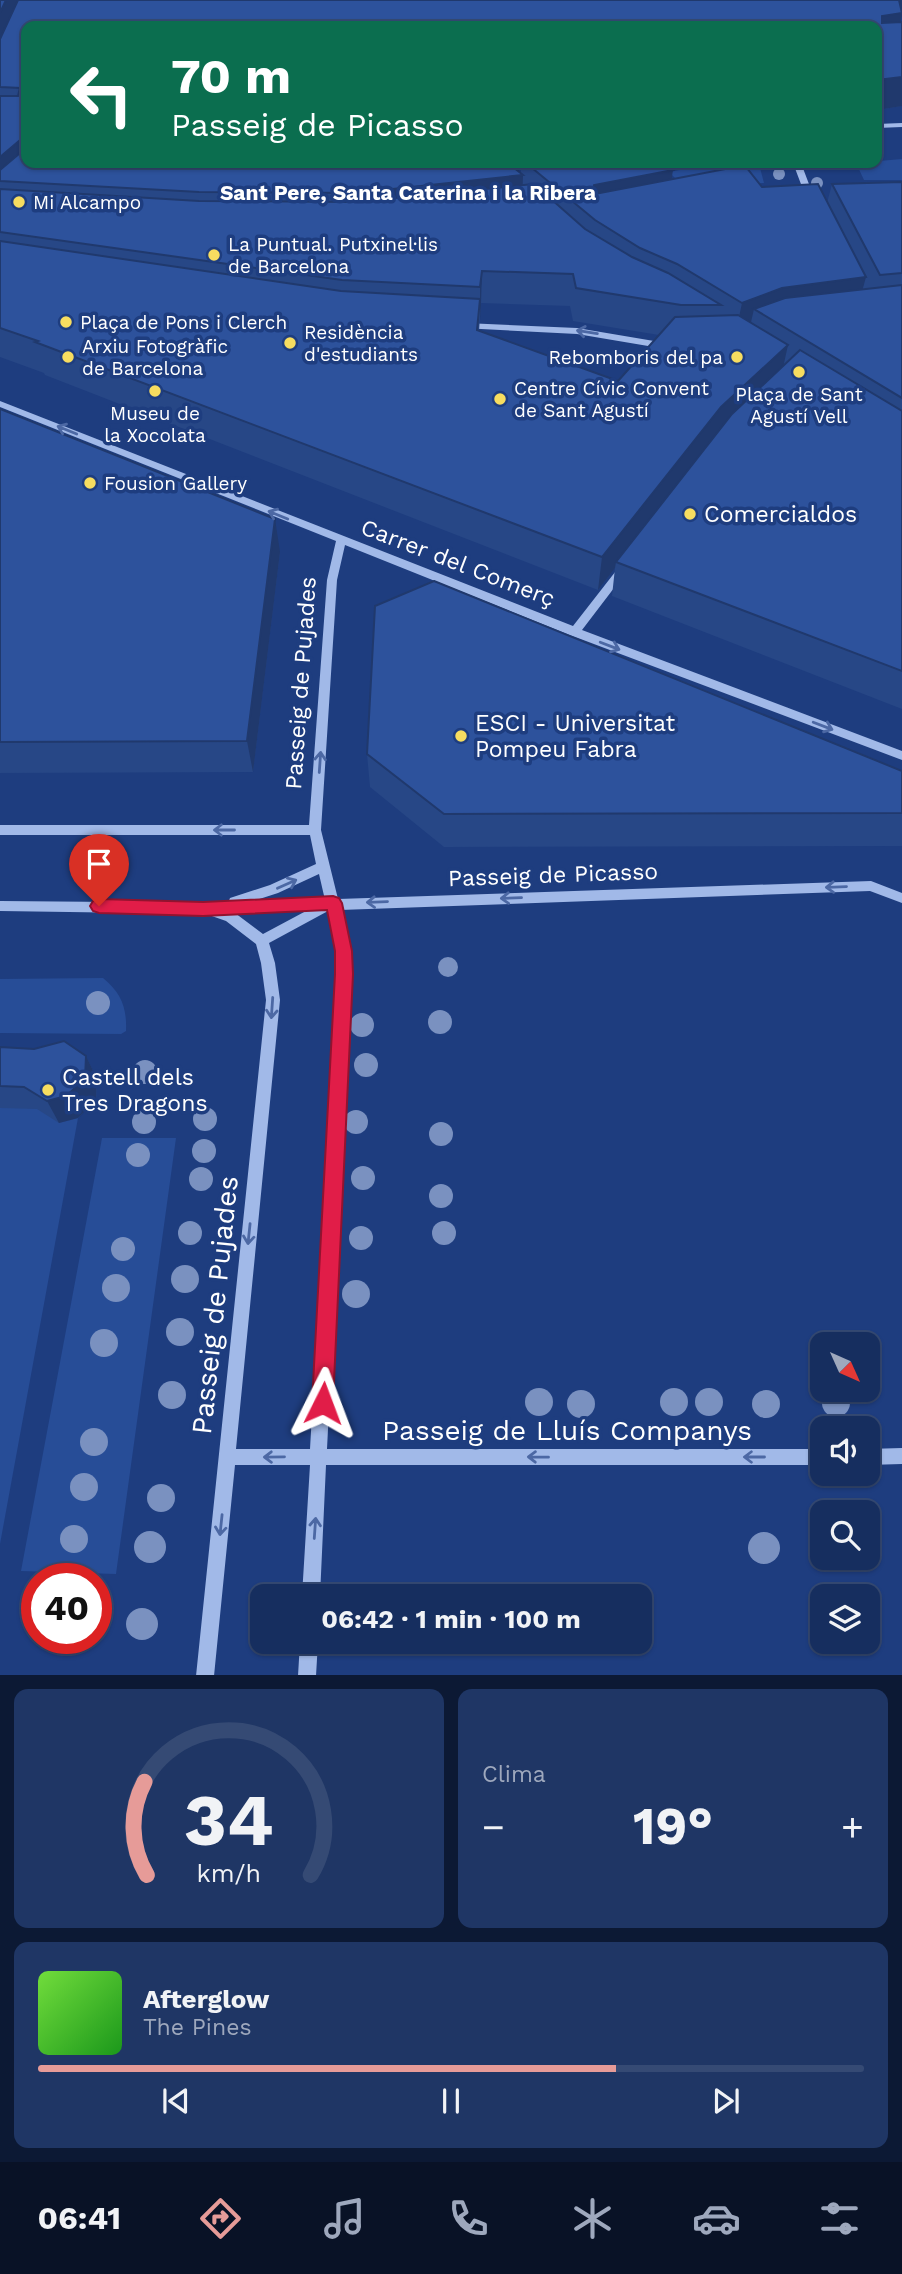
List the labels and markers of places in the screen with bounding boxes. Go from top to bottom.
place label: Mi Alcampo [33,191,141,214]
marker: Mi Alcampo [11,194,27,210]
place label: La Puntual. Putxinel·lis de Barcelona [228,233,438,278]
marker: La Puntual. Putxinel·lis de Barcelona [206,247,222,263]
place label: Plaça de Pons i Clerch [80,311,287,334]
marker: Plaça de Pons i Clerch [58,314,74,330]
place label: Residència d'estudiants [304,321,418,366]
place label: Arxiu Fotogràfic de Barcelona [82,335,228,380]
marker: Residència d'estudiants [282,335,298,351]
place label: Rebomboris del pa [549,346,723,369]
marker: Arxiu Fotogràfic de Barcelona [60,349,76,365]
marker: Rebomboris del pa [729,349,745,365]
marker: Plaça de Sant Agustí Vell [791,364,807,380]
place label: Centre Cívic Convent de Sant Agustí [514,377,709,422]
marker: Museu de la Xocolata [147,383,163,399]
place label: Plaça de Sant Agustí Vell [735,383,863,428]
marker: Centre Cívic Convent de Sant Agustí [492,391,508,407]
place label: Museu de la Xocolata [104,402,206,447]
place label: Fousion Gallery [104,472,247,495]
marker: Fousion Gallery [82,475,98,491]
place label: Comercialdos [704,501,857,528]
marker: Comercialdos [682,506,698,522]
place label: ESCI - Universitat Pompeu Fabra [475,710,676,763]
marker: ESCI - Universitat Pompeu Fabra [453,728,469,744]
pin [69,834,129,906]
place label: Castell dels Tres Dragons [62,1064,208,1117]
marker: Castell dels Tres Dragons [40,1082,56,1098]

